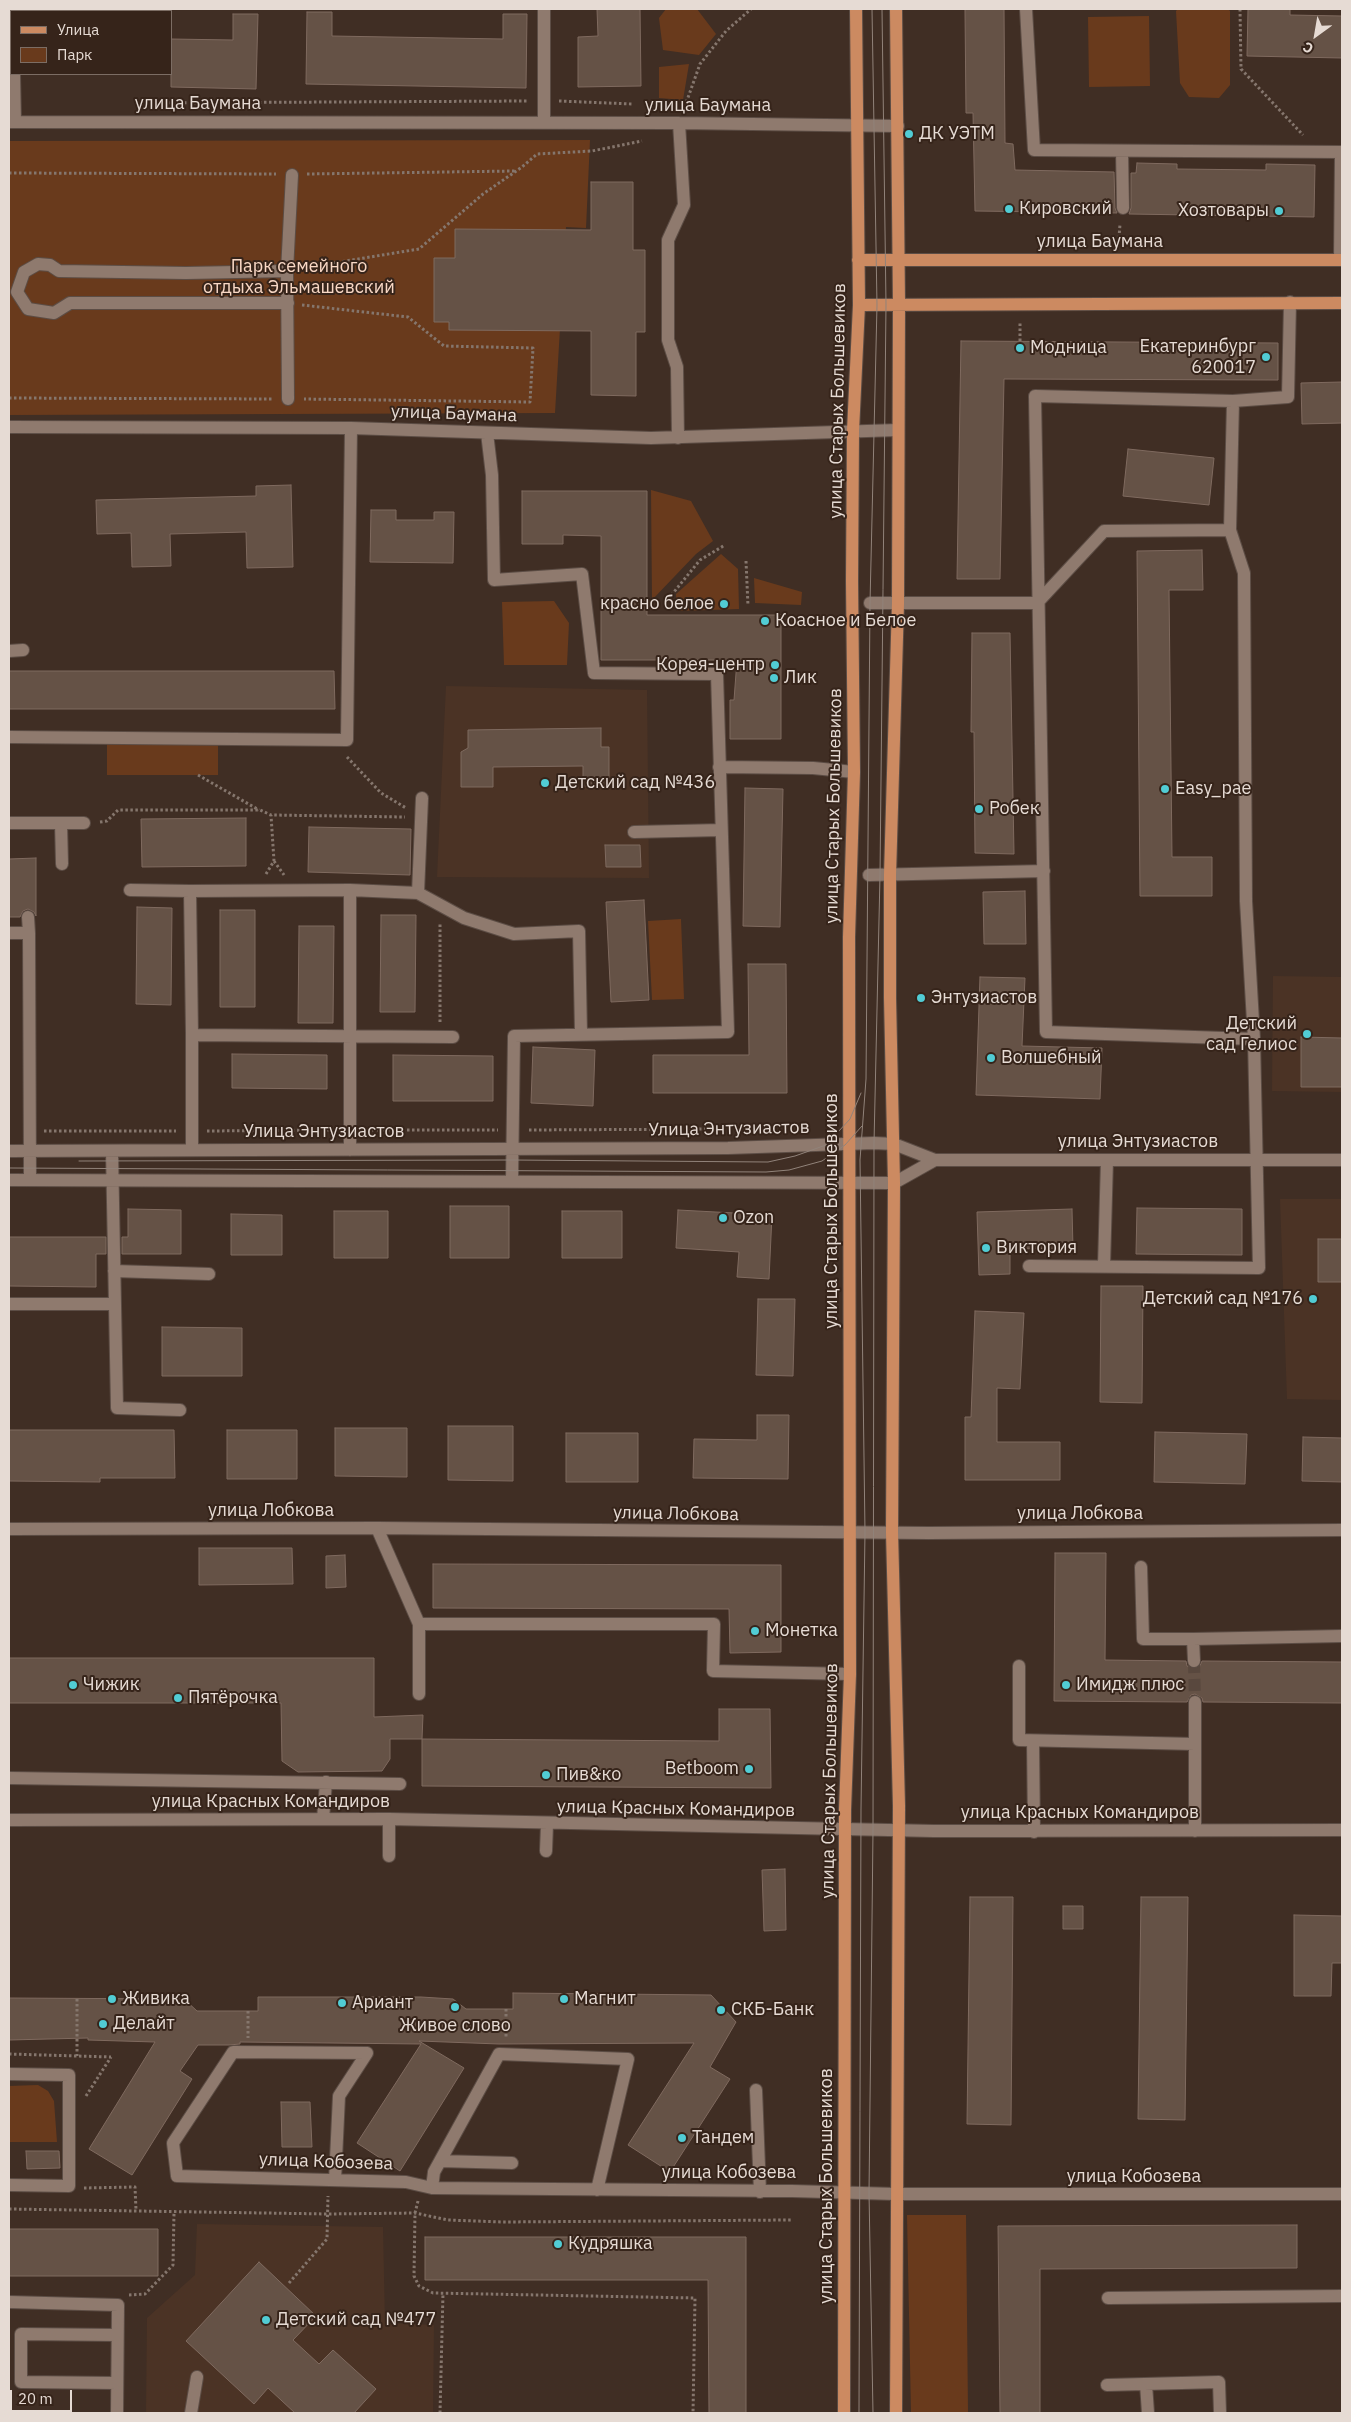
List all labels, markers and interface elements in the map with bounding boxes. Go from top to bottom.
legend [10,10,172,75]
north arrow [1291,10,1341,60]
text: Улица [57,20,99,39]
text: С [1299,38,1317,58]
text: Парк [57,45,92,64]
street label: улица Баумана [135,93,261,115]
street label: улица Баумана [645,95,771,117]
place label: ДК УЭТМ [919,123,995,145]
marker: ДК УЭТМ [903,128,915,140]
place label: Кировский [1019,198,1112,220]
place label: Хозтовары [1178,200,1269,222]
marker: Кировский [1003,203,1015,215]
marker: Хозтовары [1273,205,1285,217]
street label: улица Баумана [1037,231,1163,253]
park label: Парк семейного отдыха Эльмашевский [203,256,395,298]
street label: улица Старых Большевиков [825,283,851,519]
place label: Екатеринбург 620017 [1139,336,1256,378]
place label: Модница [1030,337,1107,359]
marker: Модница [1014,342,1026,354]
marker: Екатеринбург 620017 [1260,351,1272,363]
street label: улица Баумана [390,401,518,427]
place label: красно белое [600,593,714,615]
marker: красно белое [718,598,730,610]
place label: Коасное и Белое [775,610,916,632]
marker: Коасное и Белое [759,615,771,627]
place label: Корея-центр [656,654,765,676]
marker: Корея-центр [769,659,781,671]
place label: Лик [784,667,817,689]
marker: Лик [768,672,780,684]
street label: улица Старых Большевиков [821,688,847,924]
place label: Детский сад №436 [555,772,715,794]
marker: Детский сад №436 [539,777,551,789]
place label: Easy_pae [1175,778,1251,800]
marker: Easy_pae [1159,783,1171,795]
place label: Робек [989,798,1040,820]
marker: Робек [973,803,985,815]
place label: Энтузиастов [931,987,1037,1009]
marker: Энтузиастов [915,992,927,1004]
place label: Детский сад Гелиос [1206,1013,1297,1056]
marker: Детский сад Гелиос [1301,1028,1313,1040]
place label: Волшебный [1001,1047,1102,1069]
marker: Волшебный [985,1052,997,1064]
street label: улица Старых Большевиков [821,1093,843,1329]
street label: Улица Энтузиастов [648,1117,810,1141]
street label: Улица Энтузиастов [243,1121,405,1143]
street label: улица Энтузиастов [1058,1131,1218,1153]
place label: Ozon [733,1207,774,1229]
marker: Ozon [717,1212,729,1224]
place label: Виктория [996,1237,1077,1259]
marker: Виктория [980,1242,992,1254]
place label: Детский сад №176 [1143,1288,1303,1310]
marker: Детский сад №176 [1307,1293,1319,1305]
street label: улица Лобкова [208,1500,334,1522]
street label: улица Лобкова [613,1502,739,1526]
street label: улица Лобкова [1017,1503,1143,1525]
place label: Монетка [765,1620,838,1642]
marker: Монетка [749,1625,761,1637]
street label: улица Старых Большевиков [817,1663,843,1899]
place label: Чижик [83,1674,140,1696]
place label: Имидж плюс [1076,1674,1184,1696]
marker: Чижик [67,1679,79,1691]
marker: Имидж плюс [1060,1679,1072,1691]
place label: Пятёрочка [188,1687,278,1709]
marker: Пятёрочка [172,1692,184,1704]
place label: Betboom [665,1758,739,1780]
marker: Betboom [743,1763,755,1775]
place label: Пив&ко [556,1764,621,1786]
marker: Пив&ко [540,1769,552,1781]
street label: улица Красных Командиров [152,1791,390,1813]
street label: улица Красных Командиров [557,1796,795,1822]
street label: улица Красных Командиров [961,1802,1199,1824]
place label: Живика [122,1988,190,2010]
place label: Магнит [574,1988,636,2010]
place label: Ариант [352,1992,413,2014]
marker: Живика [106,1993,118,2005]
marker: Магнит [558,1993,570,2005]
marker: Ариант [336,1997,348,2009]
place label: СКБ-Банк [731,1999,814,2021]
marker: Живое слово [449,2001,461,2013]
marker: СКБ-Банк [715,2004,727,2016]
place label: Делайт [113,2013,175,2035]
place label: Живое слово [399,2015,511,2037]
marker: Делайт [97,2018,109,2030]
street label: улица Старых Большевиков [816,2068,838,2304]
place label: Тандем [692,2127,754,2149]
marker: Тандем [676,2132,688,2144]
street label: улица Кобозева [259,2149,393,2175]
street label: улица Кобозева [662,2162,796,2184]
street label: улица Кобозева [1067,2166,1201,2188]
place label: Кудряшка [568,2233,653,2255]
marker: Кудряшка [552,2238,564,2250]
place label: Детский сад №477 [276,2309,436,2331]
marker: Детский сад №477 [260,2314,272,2326]
scale bar [12,2380,75,2412]
text: 20 m [18,2389,53,2408]

